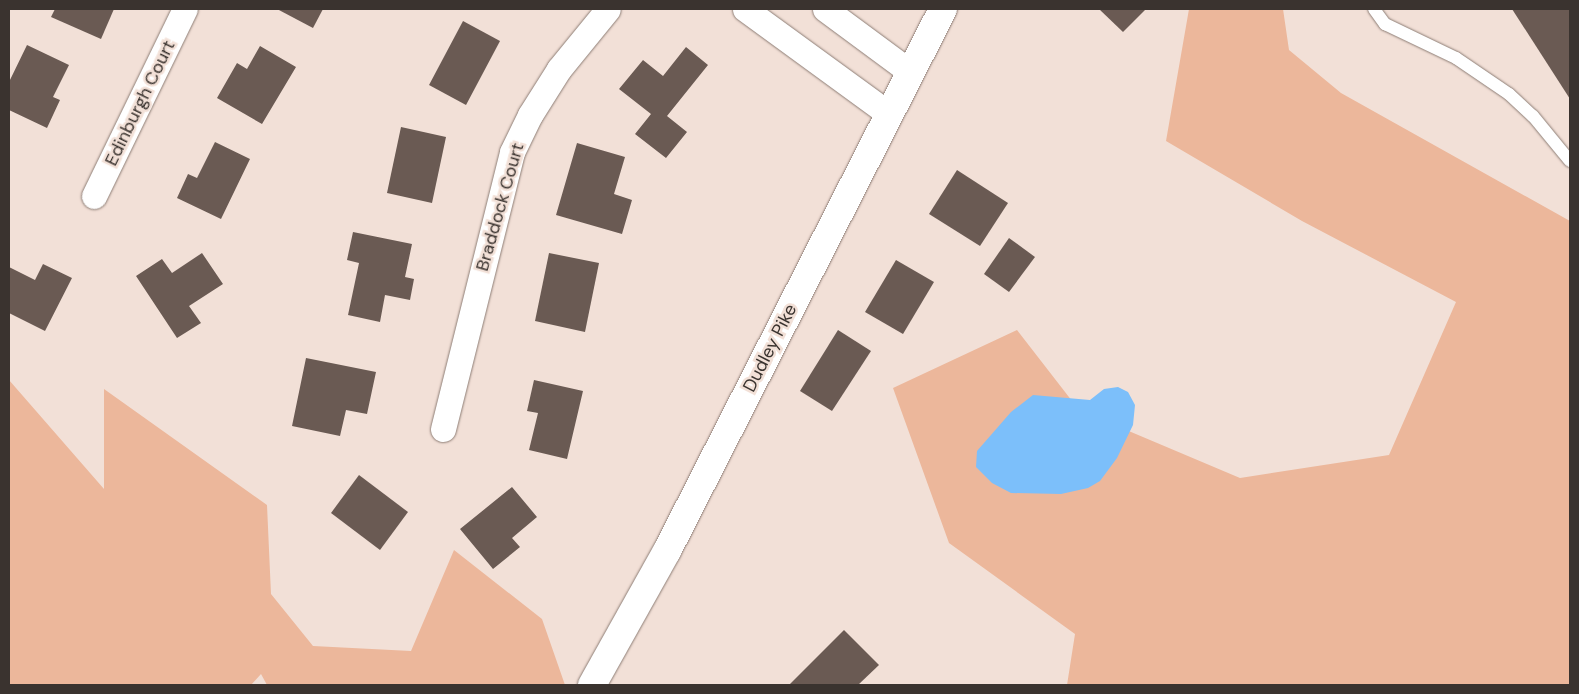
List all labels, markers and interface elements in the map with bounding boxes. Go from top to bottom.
street label: Edinburgh Court [100,37,180,169]
street label: Braddock Court [471,140,529,274]
street label: Dudley Pike [739,300,801,396]

